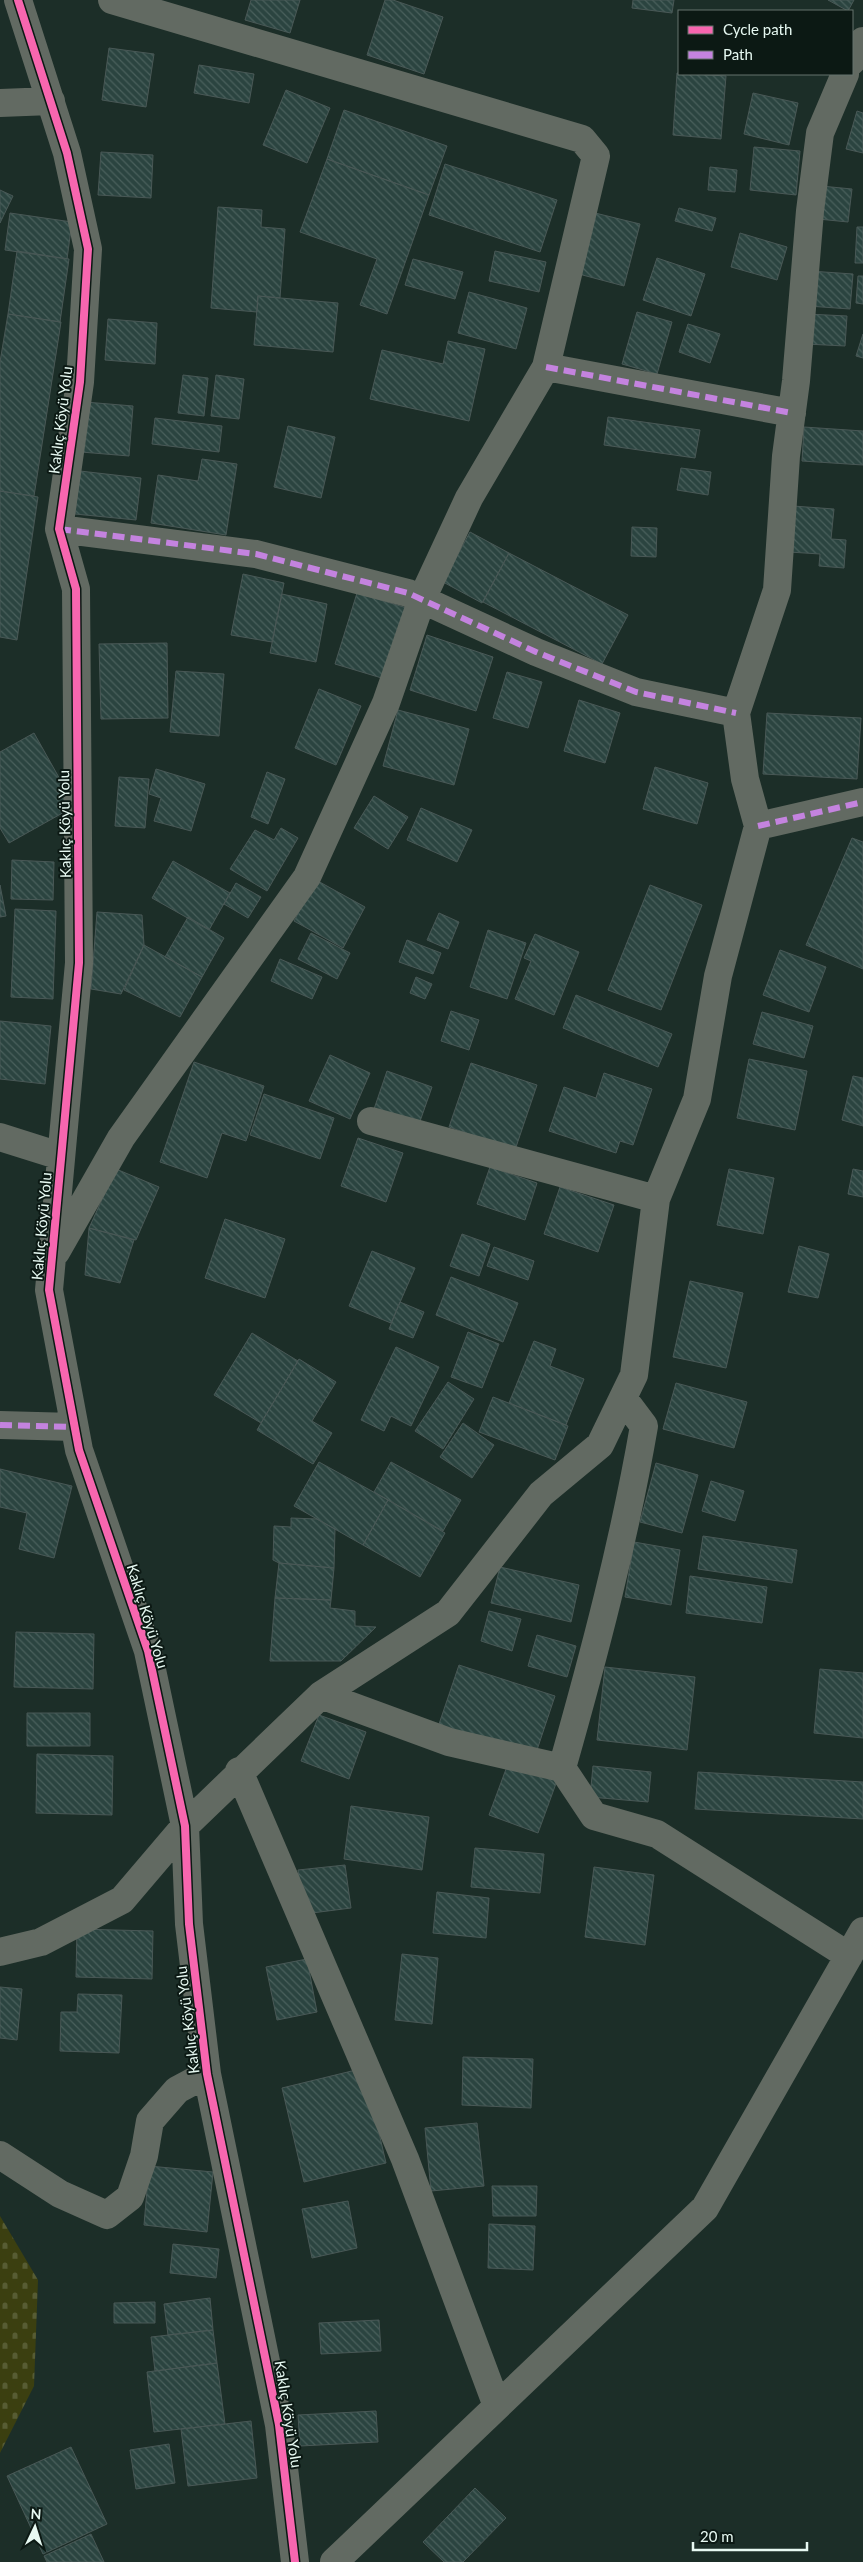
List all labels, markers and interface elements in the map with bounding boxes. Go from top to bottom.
legend [678,10,853,75]
text: Cycle path [723,20,792,38]
text: Path [723,45,753,63]
street label: Kaklıç Köyü Yolu [44,365,76,475]
street label: Kaklıç Köyü Yolu [54,770,74,878]
street label: Kaklıç Köyü Yolu [27,1171,55,1281]
street label: Kaklıç Köyü Yolu [124,1562,172,1670]
street label: Kaklıç Köyü Yolu [171,1965,203,2075]
street label: Kaklıç Köyü Yolu [272,2359,306,2469]
north arrow [10,2502,60,2552]
text: N [30,2505,42,2522]
scale bar [693,2520,807,2552]
text: 20 m [700,2527,734,2545]

